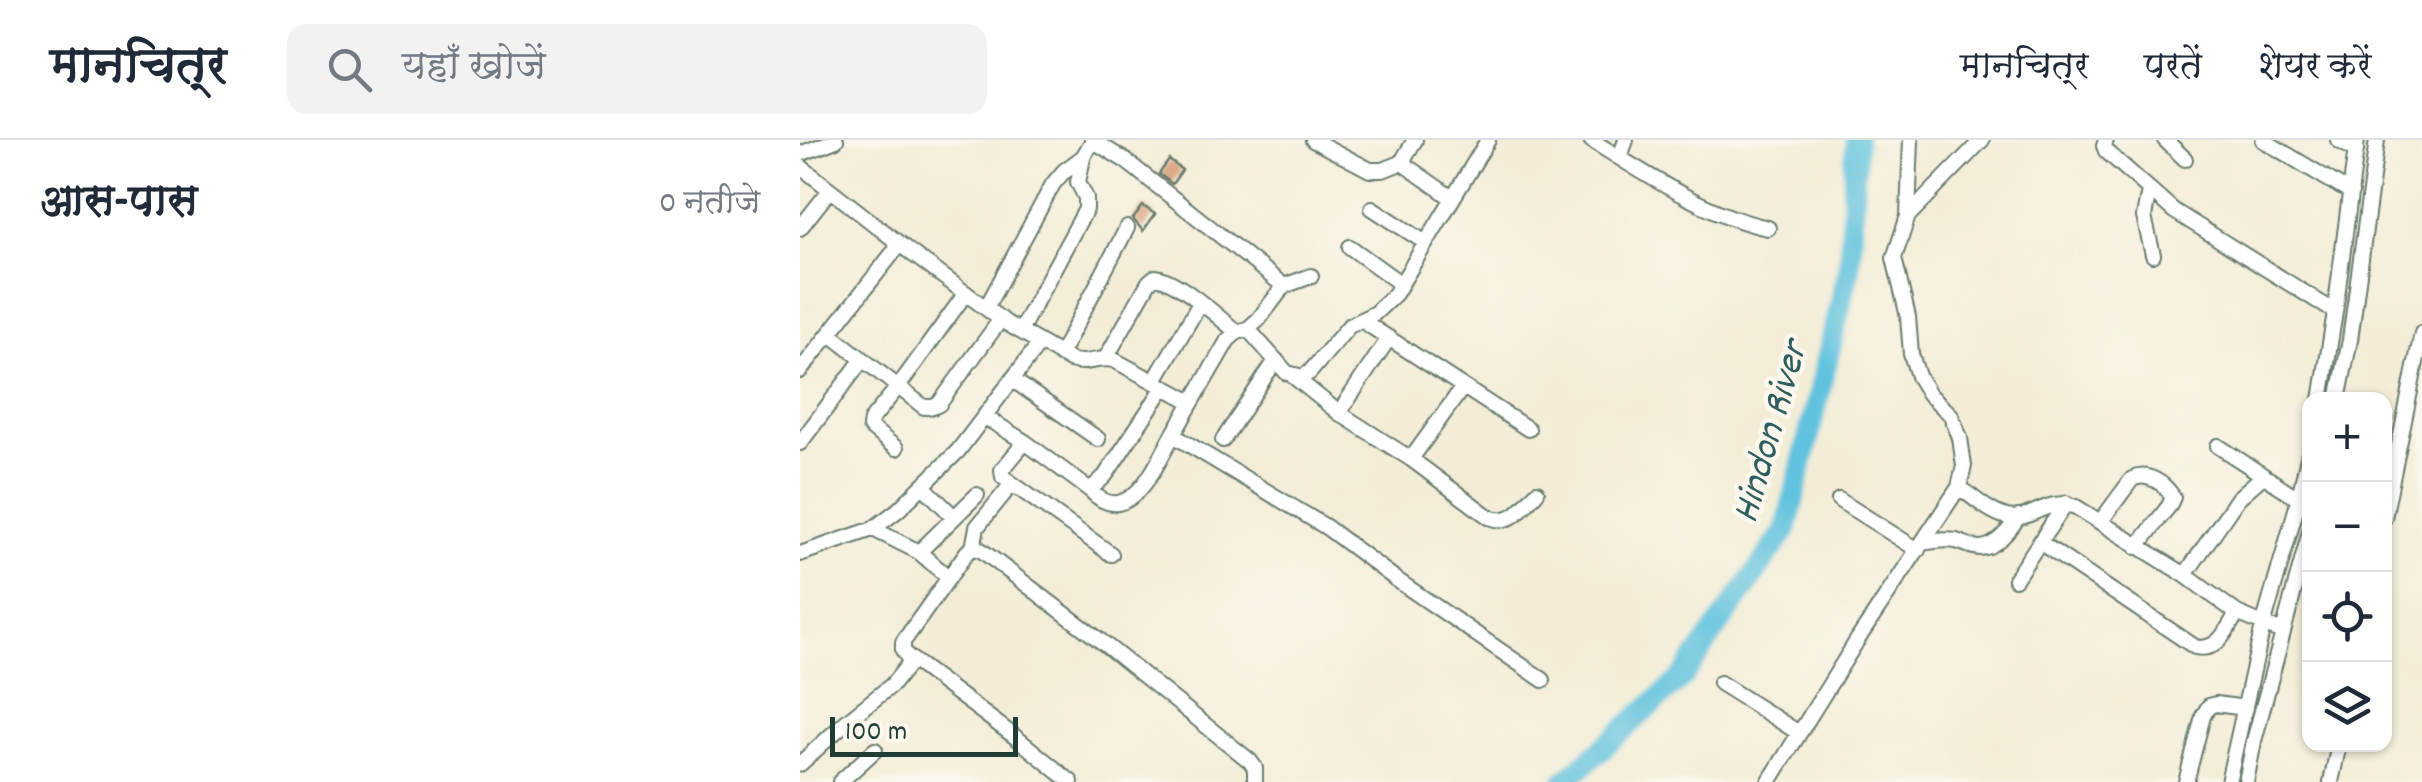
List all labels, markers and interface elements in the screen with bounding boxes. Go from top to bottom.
search box [287,24,987,114]
text: मानचित्र [50,35,227,104]
icon: search [322,42,377,97]
text: यहाँ खोजें [402,42,546,97]
text: मानचित्र [1960,44,2089,94]
text: परतें [2144,44,2202,94]
text: शेयर करें [2257,44,2372,94]
text: आस-पास [40,175,197,235]
text: 0 नतीजे [659,182,760,228]
water label: Hindon River [1720,331,1827,530]
map controls [2302,392,2392,752]
button: + [2302,392,2392,482]
button: − [2302,482,2392,572]
button: locate [2302,572,2392,662]
button: layers [2302,662,2392,752]
scale bar [830,712,1018,756]
text: 100 m [845,714,907,754]

